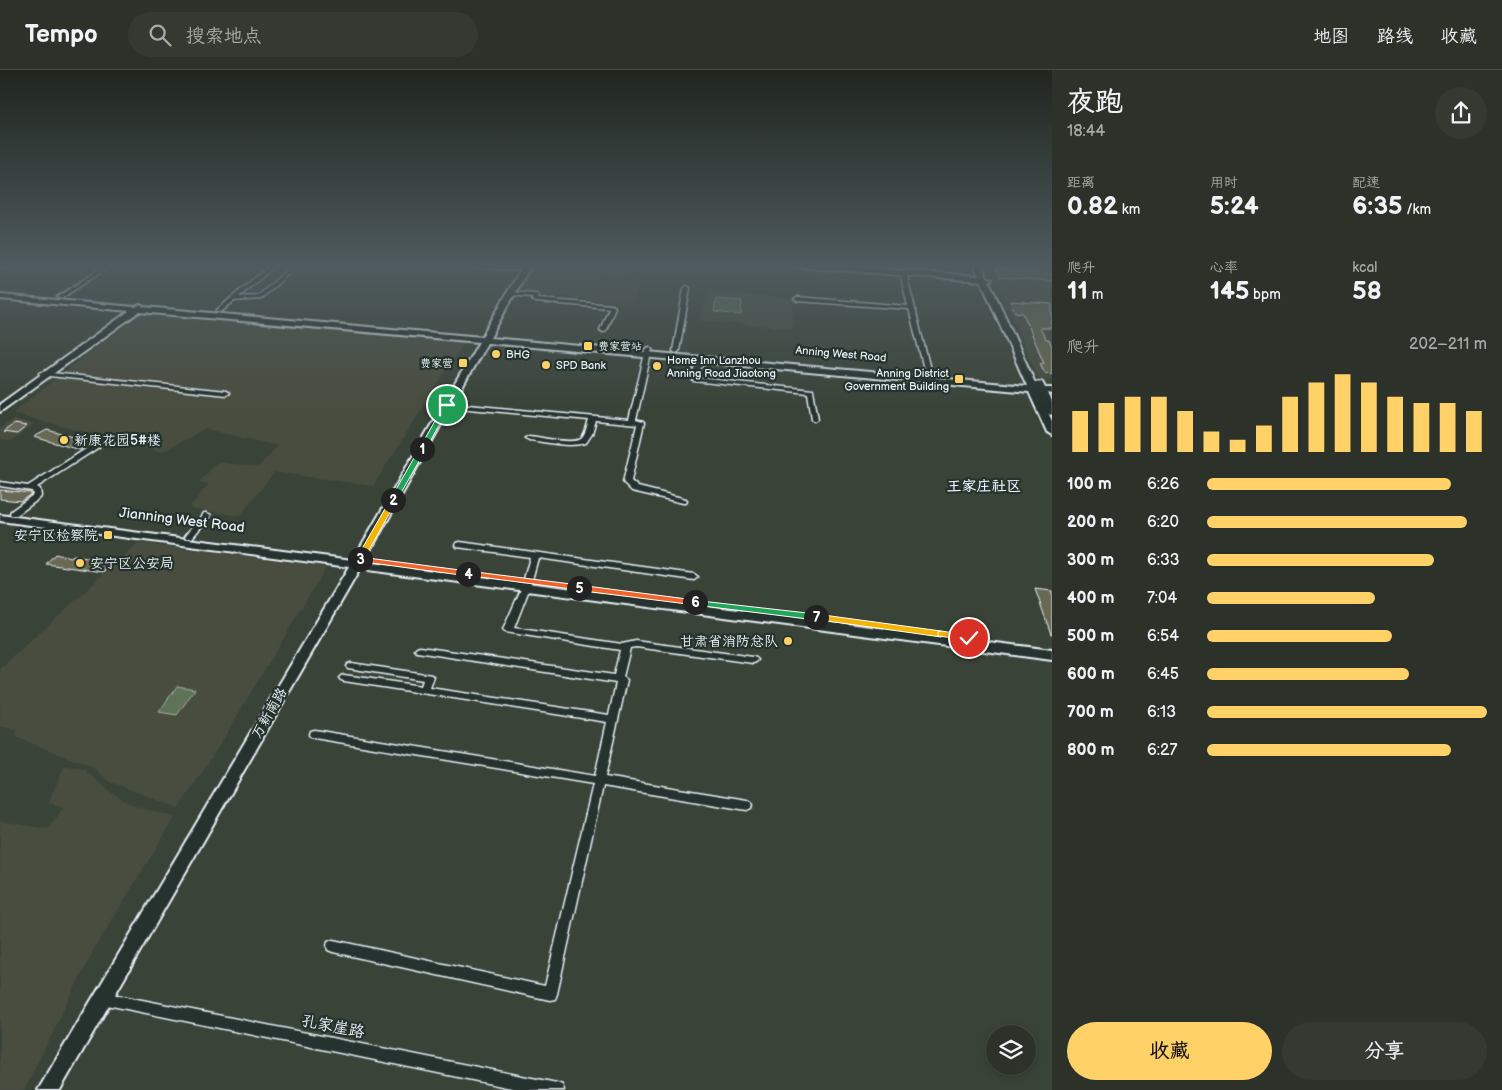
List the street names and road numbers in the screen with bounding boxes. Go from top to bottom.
street label: Anning West Road [795,344,887,364]
street label: Jianning West Road [118,504,246,536]
street label: 万新南路 [248,685,290,741]
street label: 孔家崖路 [300,1012,366,1042]

